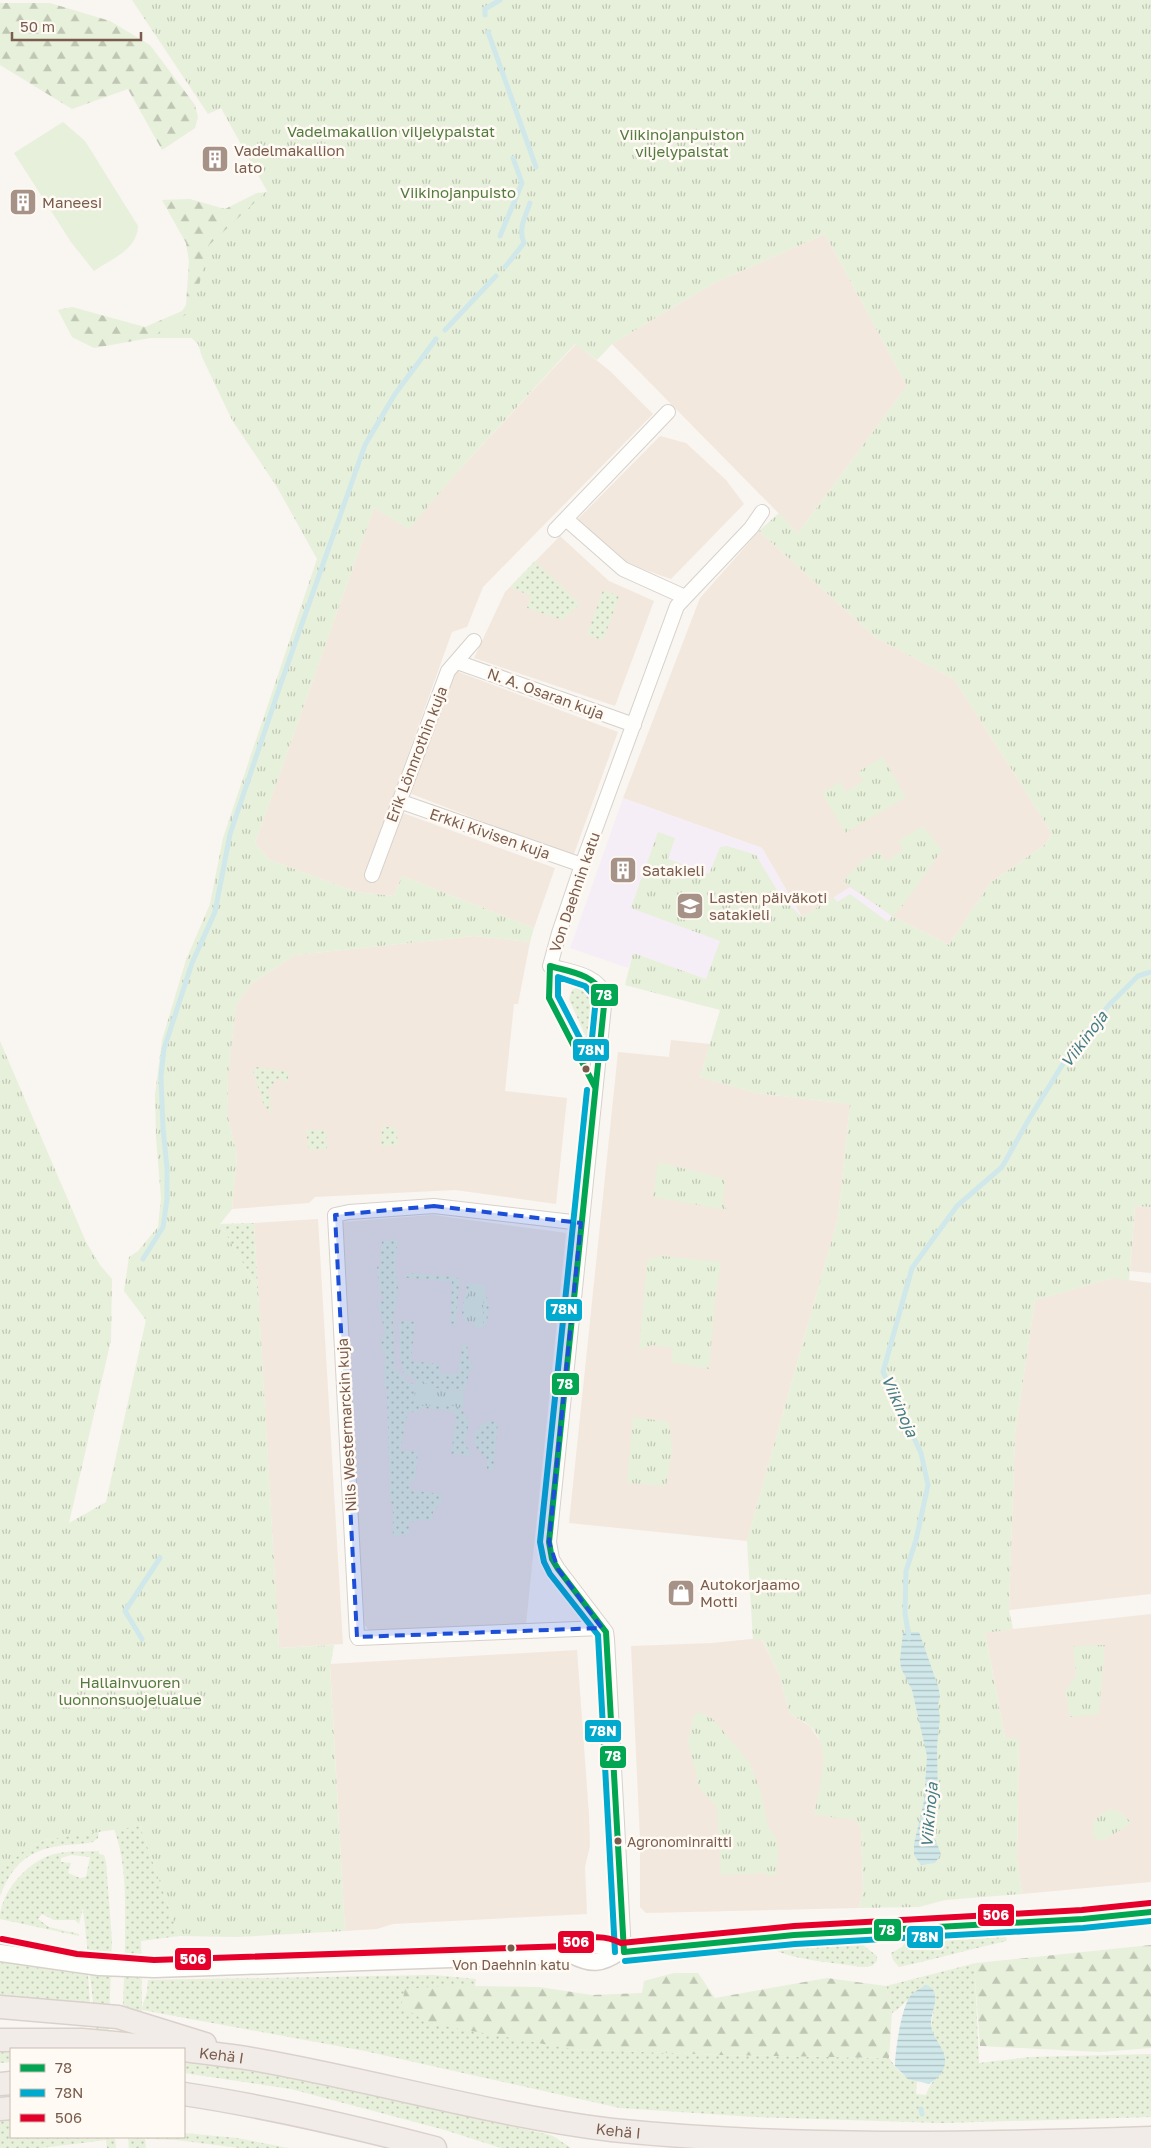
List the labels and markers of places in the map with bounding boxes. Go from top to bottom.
place label: Vadelmakallion lato [234,141,345,176]
building icon: Vadelmakallion lato [200,144,230,174]
building icon: Maneesi [8,187,38,217]
place label: Maneesi [42,193,102,211]
building icon: Satakieli [608,855,638,885]
place label: Satakieli [642,861,704,879]
place label: Lasten päiväkoti satakieli [709,888,827,923]
school or university icon: Lasten päiväkoti satakieli [675,891,705,921]
unlabelled marker [581,1064,591,1074]
place label: Autokorjaamo Motti [700,1575,800,1610]
shop icon: Autokorjaamo Motti [666,1578,696,1608]
place label: Agronominraitti [627,1833,732,1850]
marker: Agronominraitti [613,1836,623,1846]
marker: Von Daehnin katu [506,1943,516,1953]
place label: Von Daehnin katu [452,1956,570,1973]

